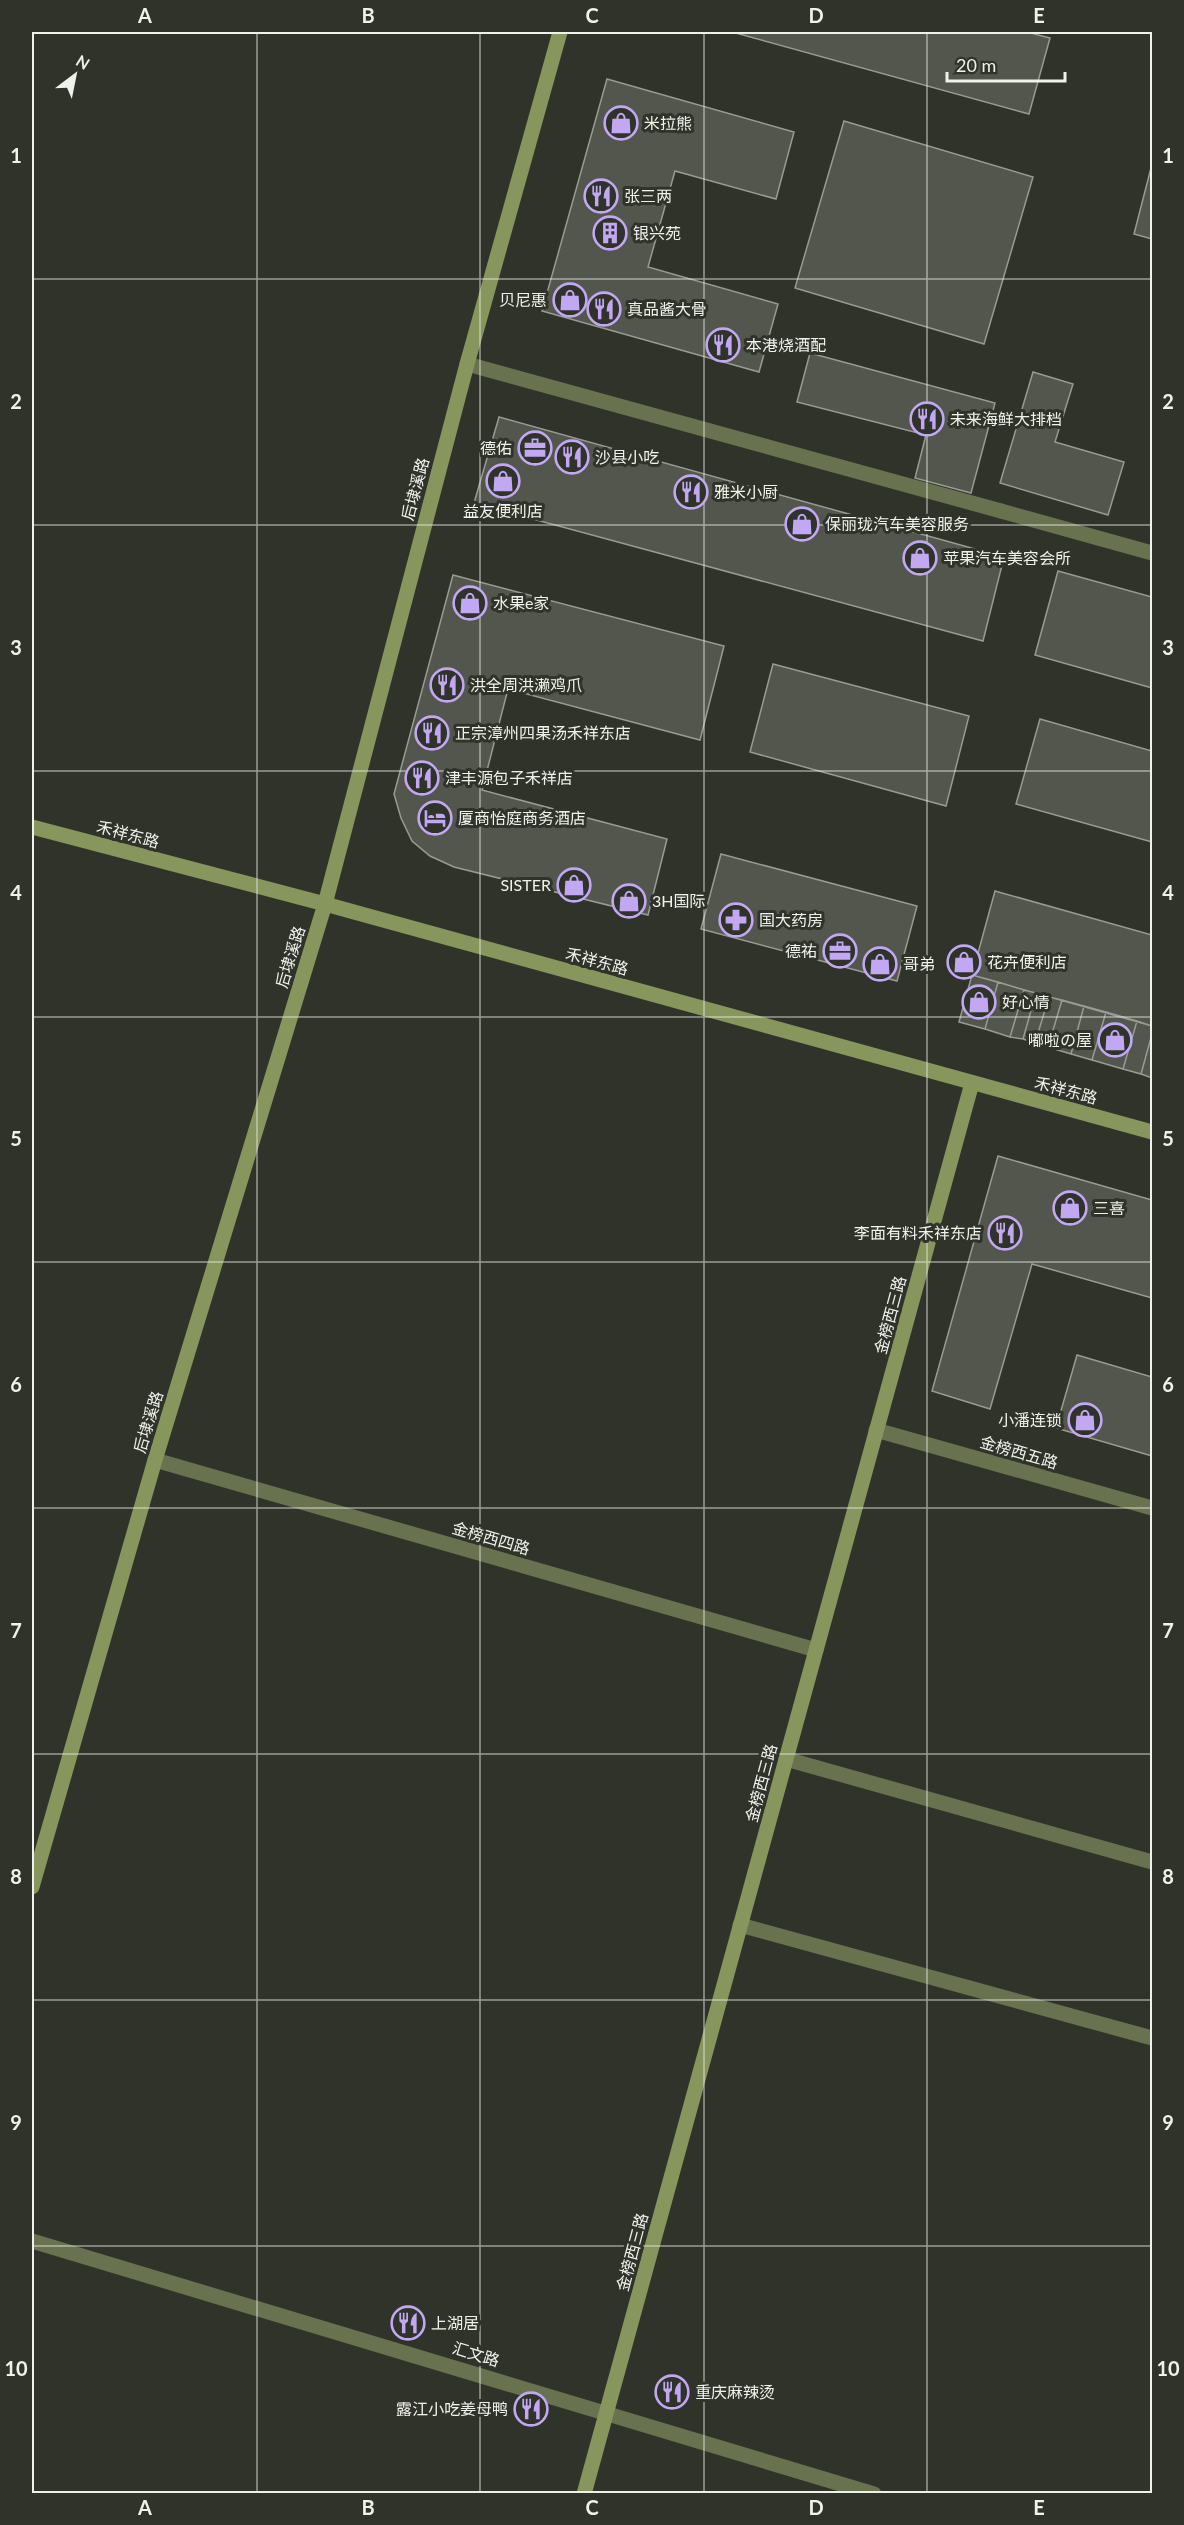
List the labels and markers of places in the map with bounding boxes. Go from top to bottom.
shop icon: 米拉熊 [603,105,639,141]
place label: 米拉熊 [644,113,692,132]
restaurant icon: 张三两 [583,178,619,214]
place label: 张三两 [624,186,672,205]
building icon: 银兴苑 [592,215,628,251]
place label: 银兴苑 [633,223,681,242]
shop icon: 贝尼惠 [552,282,588,318]
place label: 贝尼惠 [499,290,547,309]
restaurant icon: 真品酱大骨 [586,291,622,327]
place label: 真品酱大骨 [627,299,707,318]
restaurant icon: 本港烧酒配 [705,327,741,363]
place label: 本港烧酒配 [746,335,826,354]
restaurant icon: 未来海鲜大排档 [909,401,945,437]
place label: 未来海鲜大排档 [950,409,1062,428]
office icon: 德佑 [517,430,553,466]
place label: 德佑 [480,438,512,457]
restaurant icon: 沙县小吃 [554,439,590,475]
place label: 沙县小吃 [595,447,659,466]
shop icon: 益友便利店 [485,463,521,499]
restaurant icon: 雅米小厨 [673,474,709,510]
place label: 雅米小厨 [714,482,778,501]
place label: 益友便利店 [463,501,543,520]
shop icon: 保丽珑汽车美容服务 [784,506,820,542]
place label: 保丽珑汽车美容服务 [825,514,969,533]
shop icon: 苹果汽车美容会所 [902,540,938,576]
place label: 苹果汽车美容会所 [943,548,1071,567]
shop icon: 水果e家 [452,585,488,621]
place label: 水果e家 [493,593,549,612]
restaurant icon: 洪全周洪濑鸡爪 [429,667,465,703]
place label: 洪全周洪濑鸡爪 [470,675,582,694]
restaurant icon: 正宗漳州四果汤禾祥东店 [414,715,450,751]
place label: 正宗漳州四果汤禾祥东店 [455,723,631,742]
restaurant icon: 津丰源包子禾祥店 [404,760,440,796]
place label: 津丰源包子禾祥店 [445,768,573,787]
hotel icon: 厦商怡庭商务酒店 [417,800,453,836]
place label: 厦商怡庭商务酒店 [458,808,586,827]
shop icon: SISTER [556,867,592,903]
place label: SISTER [500,875,551,894]
shop icon: 3H国际 [611,883,647,919]
place label: 3H国际 [652,891,706,910]
pharmacy icon: 国大药房 [718,902,754,938]
place label: 国大药房 [759,910,823,929]
office icon: 德祐 [822,933,858,969]
place label: 德祐 [785,941,817,960]
shop icon: 花卉便利店 [946,944,982,980]
shop icon: 哥弟 [862,946,898,982]
place label: 花卉便利店 [987,952,1067,971]
place label: 哥弟 [903,954,935,973]
shop icon: 好心情 [961,984,997,1020]
place label: 好心情 [1002,992,1050,1011]
shop icon: 嘟啦の屋 [1097,1022,1133,1058]
place label: 嘟啦の屋 [1028,1030,1092,1049]
shop icon: 三喜 [1052,1190,1088,1226]
place label: 三喜 [1093,1198,1125,1217]
restaurant icon: 李面有料禾祥东店 [987,1215,1023,1251]
place label: 李面有料禾祥东店 [854,1223,982,1242]
shop icon: 小潘连锁 [1067,1402,1103,1438]
place label: 小潘连锁 [998,1410,1062,1429]
restaurant icon: 上湖居 [390,2305,426,2341]
place label: 上湖居 [431,2313,479,2332]
restaurant icon: 重庆麻辣烫 [654,2374,690,2410]
place label: 重庆麻辣烫 [695,2382,775,2401]
restaurant icon: 露江小吃姜母鸭 [513,2391,549,2427]
place label: 露江小吃姜母鸭 [396,2399,508,2418]

